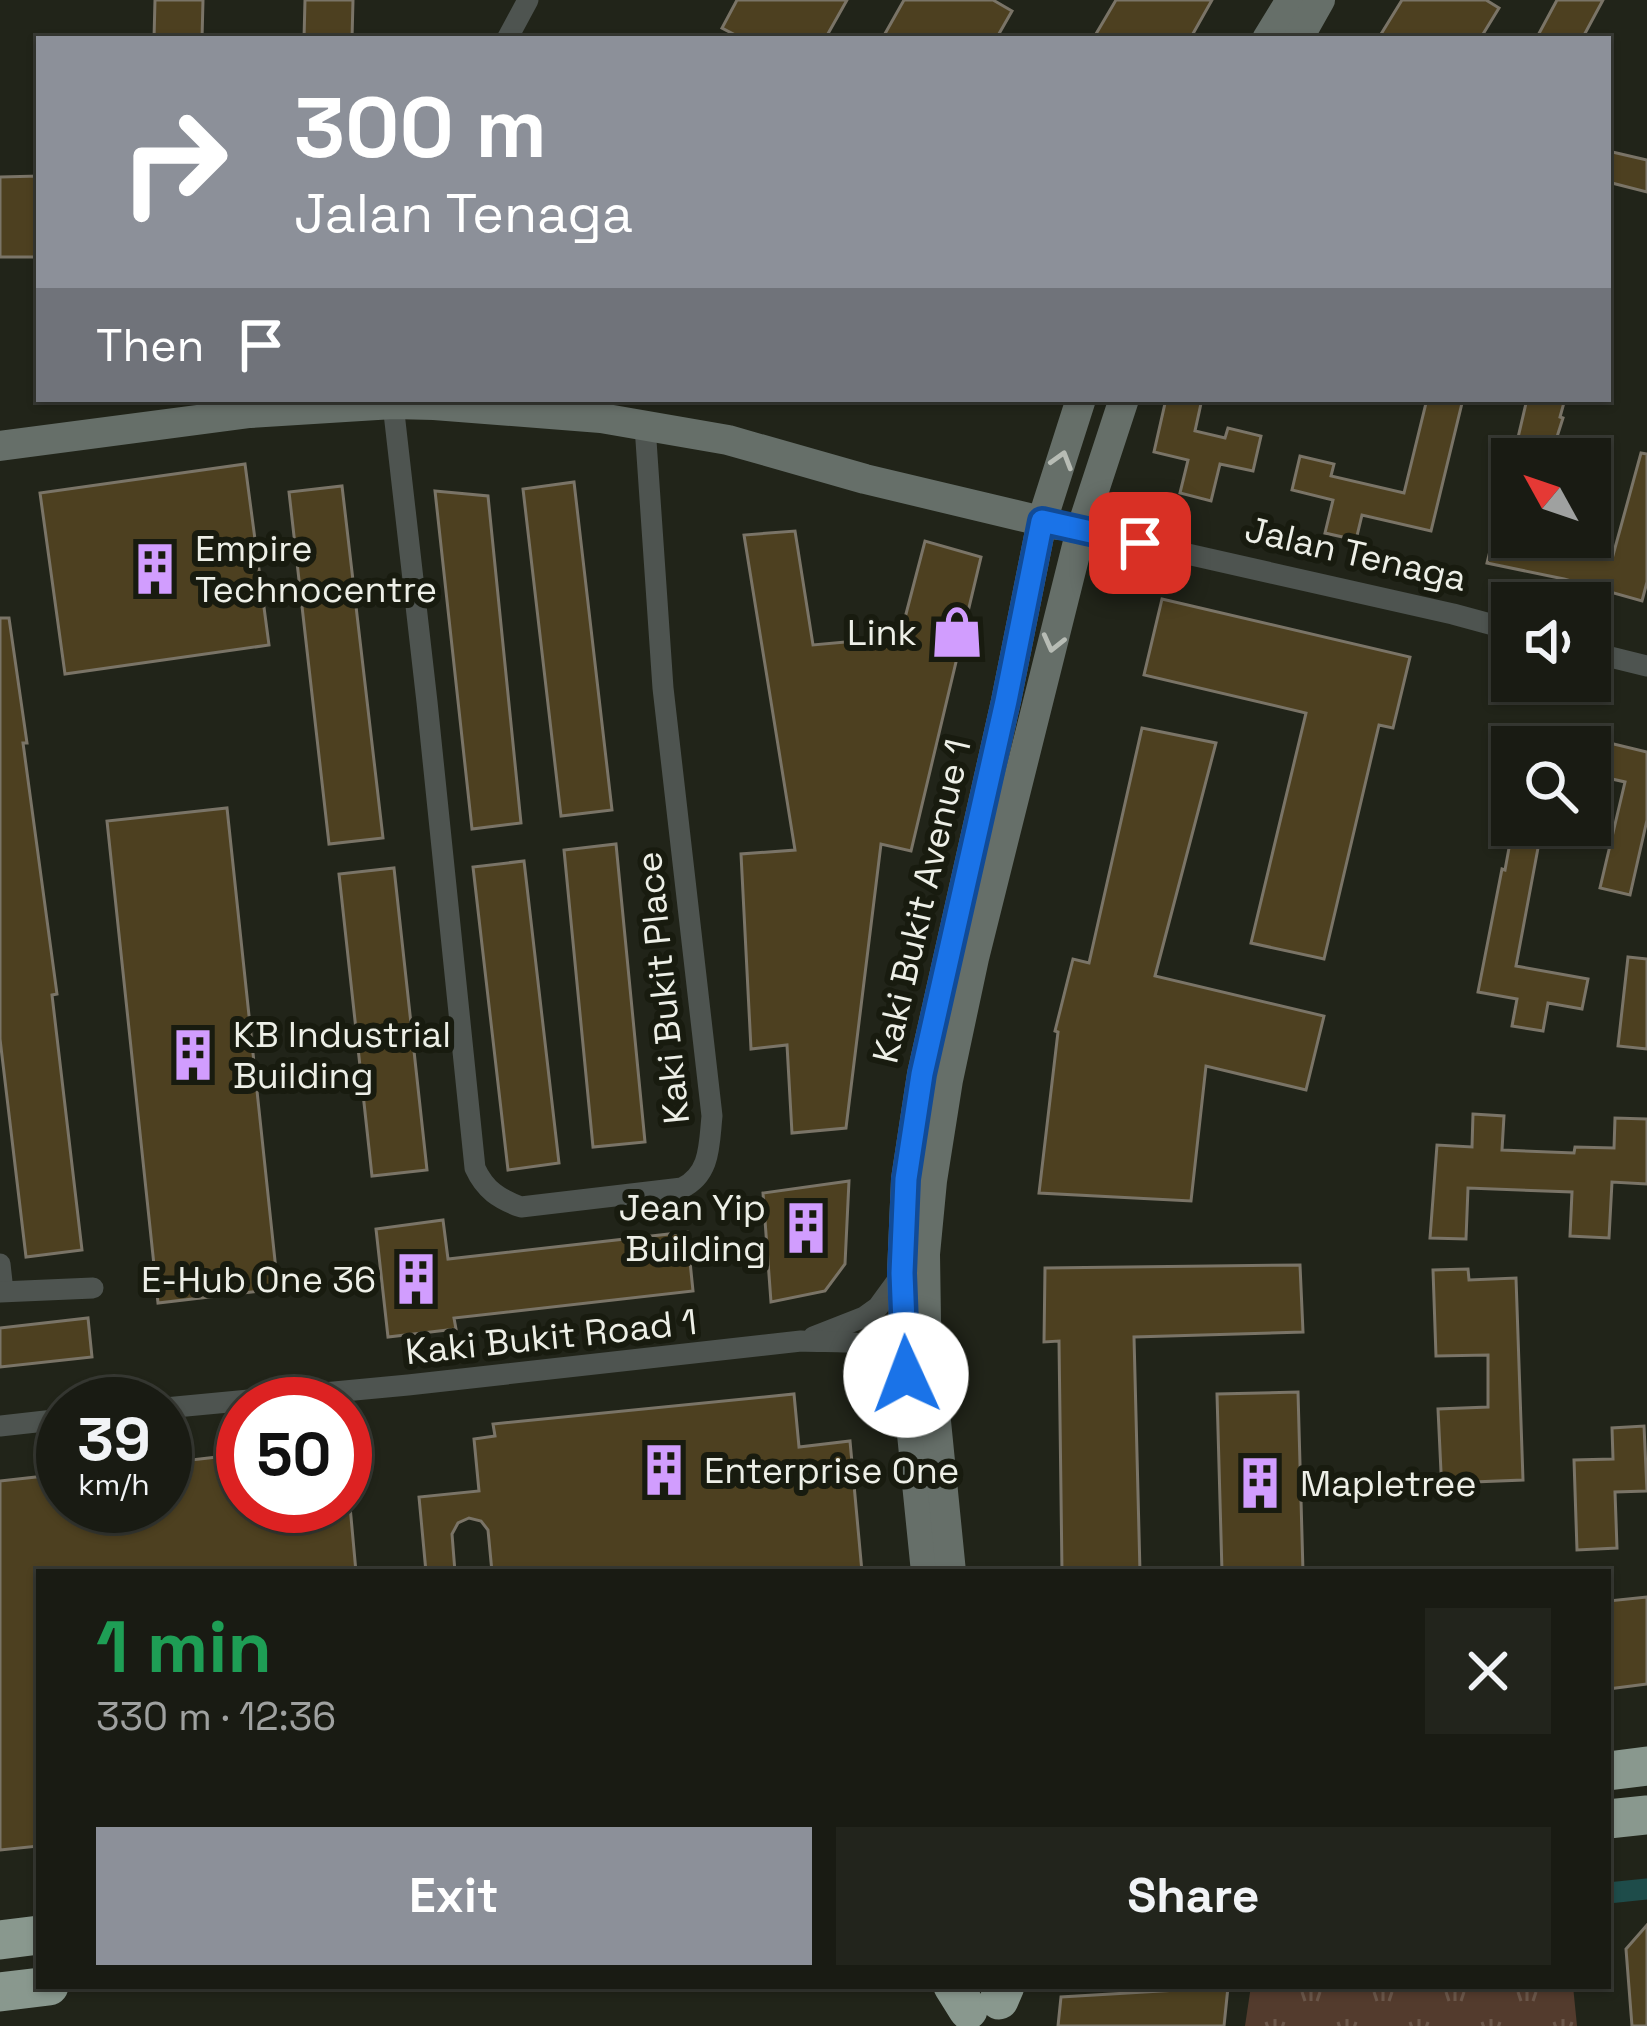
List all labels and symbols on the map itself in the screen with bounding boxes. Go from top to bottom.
north arrow [1491,438,1611,558]
one-way arrow [1048,450,1073,471]
pin [1089,492,1191,594]
street label: Jalan Tenaga [1240,506,1471,602]
place label: Empire Technocentre [195,526,437,613]
building icon: Empire Technocentre [126,540,184,598]
shop icon: Link [928,603,986,661]
place label: Link [847,610,917,656]
one-way arrow [1042,633,1067,653]
street label: Kaki Bukit Avenue 1 [862,735,982,1068]
street label: Kaki Bukit Place [626,850,700,1126]
place label: KB Industrial Building [233,1012,451,1099]
building icon: KB Industrial Building [164,1026,222,1084]
place label: Jean Yip Building [619,1185,766,1272]
building icon: Jean Yip Building [777,1199,835,1257]
building icon: E-Hub One 36 [387,1250,445,1308]
place label: E-Hub One 36 [141,1257,376,1303]
street label: Kaki Bukit Road 1 [403,1299,699,1375]
position arrow [843,1312,969,1438]
speed limit sign: 50 [216,1377,372,1533]
building icon: Enterprise One [635,1441,693,1499]
place label: Enterprise One [704,1448,959,1494]
building icon: Mapletree [1231,1454,1289,1512]
place label: Mapletree [1300,1461,1477,1507]

